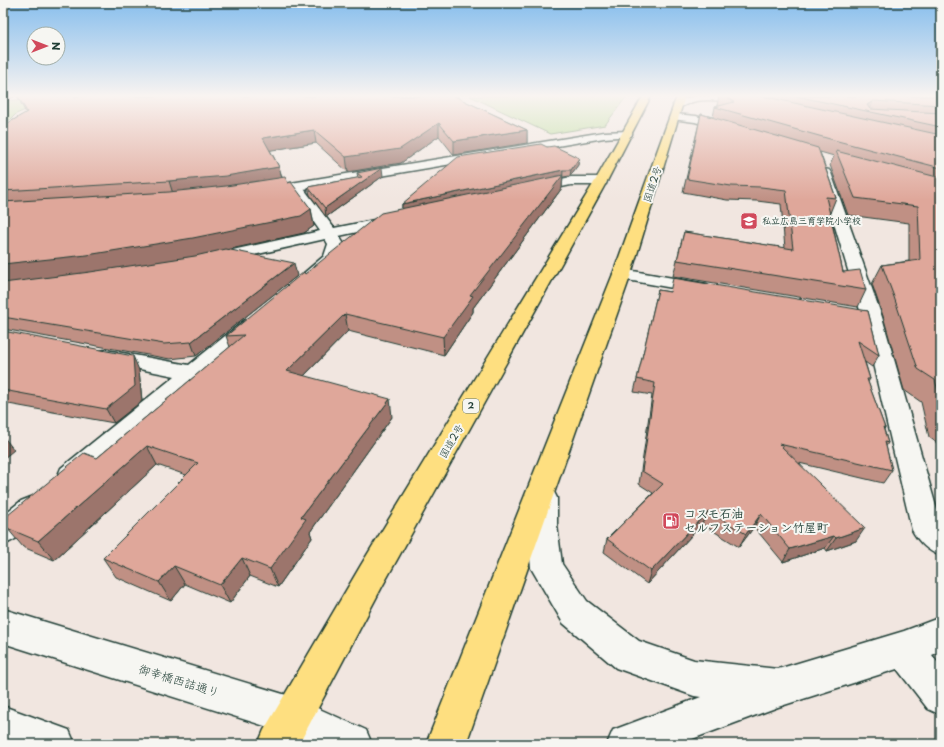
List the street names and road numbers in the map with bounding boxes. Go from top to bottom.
street label: 国道2号 [639,164,664,204]
road number: 2 [463,399,479,413]
street label: 国道2号 [435,421,466,461]
street label: 御幸橋西詰通り [136,659,222,701]

